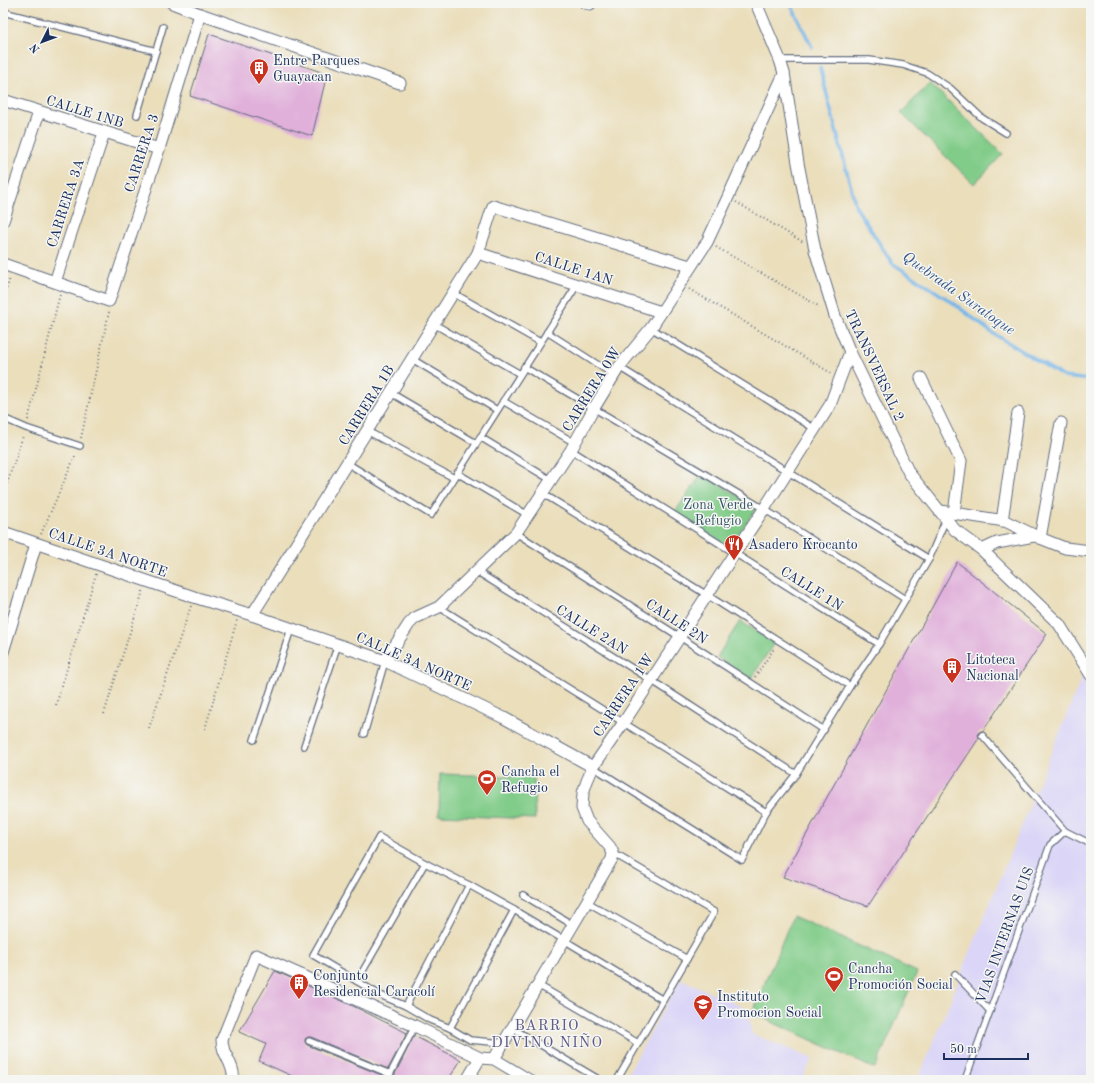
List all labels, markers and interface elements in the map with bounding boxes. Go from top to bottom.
north arrow [22,22,62,62]
text: N [28,40,43,54]
place label: Entre Parques Guayacan [273,54,360,84]
building icon: Entre Parques Guayacan [248,57,270,85]
street label: CALLE 1NB [44,94,125,130]
street label: CARRERA 3 [123,112,161,194]
street label: CARRERA 3A [45,157,87,249]
street label: CALLE 1AN [533,250,615,288]
water label: Quebrada Suratoque [899,250,1017,339]
street label: TRANSVERSAL 2 [842,308,906,423]
street label: CARRERA 0W [560,345,623,434]
street label: CARRERA 1B [337,363,397,448]
park label: Zona Verde Refugio [683,498,753,528]
street label: CALLE 3A NORTE [46,526,169,580]
restaurant icon: Asadero Krocanto [723,533,745,561]
place label: Asadero Krocanto [748,538,858,552]
street label: CALLE 1N [778,564,845,614]
street label: CALLE 2N [643,597,710,647]
street label: CALLE 2AN [553,602,630,657]
street label: CALLE 3A NORTE [354,630,473,694]
street label: CARRERA 1W [591,651,657,740]
place label: Litoteca Nacional [966,653,1019,683]
building icon: Litoteca Nacional [941,656,963,684]
place label: Cancha el Refugio [501,765,560,795]
sports icon: Cancha el Refugio [476,768,498,796]
street label: VIAS INTERNAS UIS [974,865,1036,1006]
place label: Cancha Promoción Social [848,962,953,992]
sports icon: Cancha Promoción Social [823,965,845,993]
place label: Conjunto Residencial Caracolí [313,969,435,999]
building icon: Conjunto Residencial Caracolí [288,972,310,1000]
place label: Instituto Promocion Social [717,990,822,1020]
school or university icon: Instituto Promocion Social [692,993,714,1021]
district label: BARRIO DIVINO NIÑO [491,1019,603,1051]
scale bar [944,1035,1028,1061]
text: 50 m [950,1043,977,1056]

